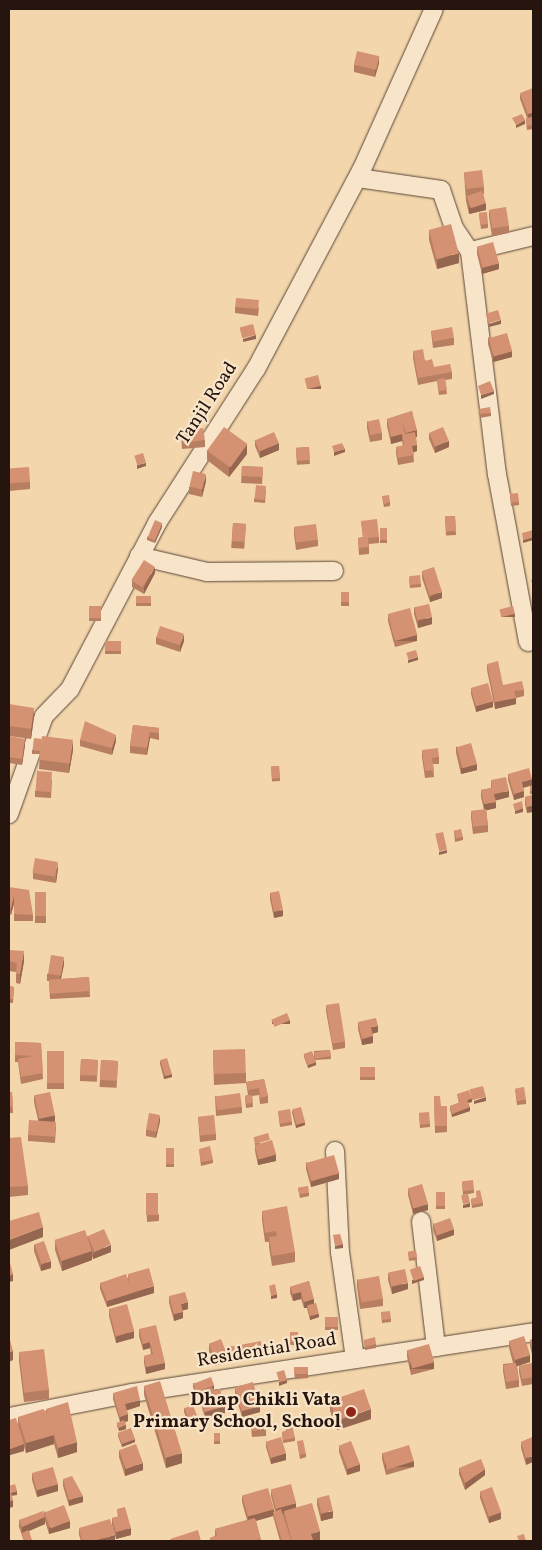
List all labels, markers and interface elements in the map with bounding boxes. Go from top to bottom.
street label: Tanjil Road [173,358,243,450]
street label: Residential Road [196,1329,338,1373]
place label: Dhap Chikli Vata Primary School, School [133,1390,341,1434]
marker: Dhap Chikli Vata Primary School, School [345,1406,357,1418]

